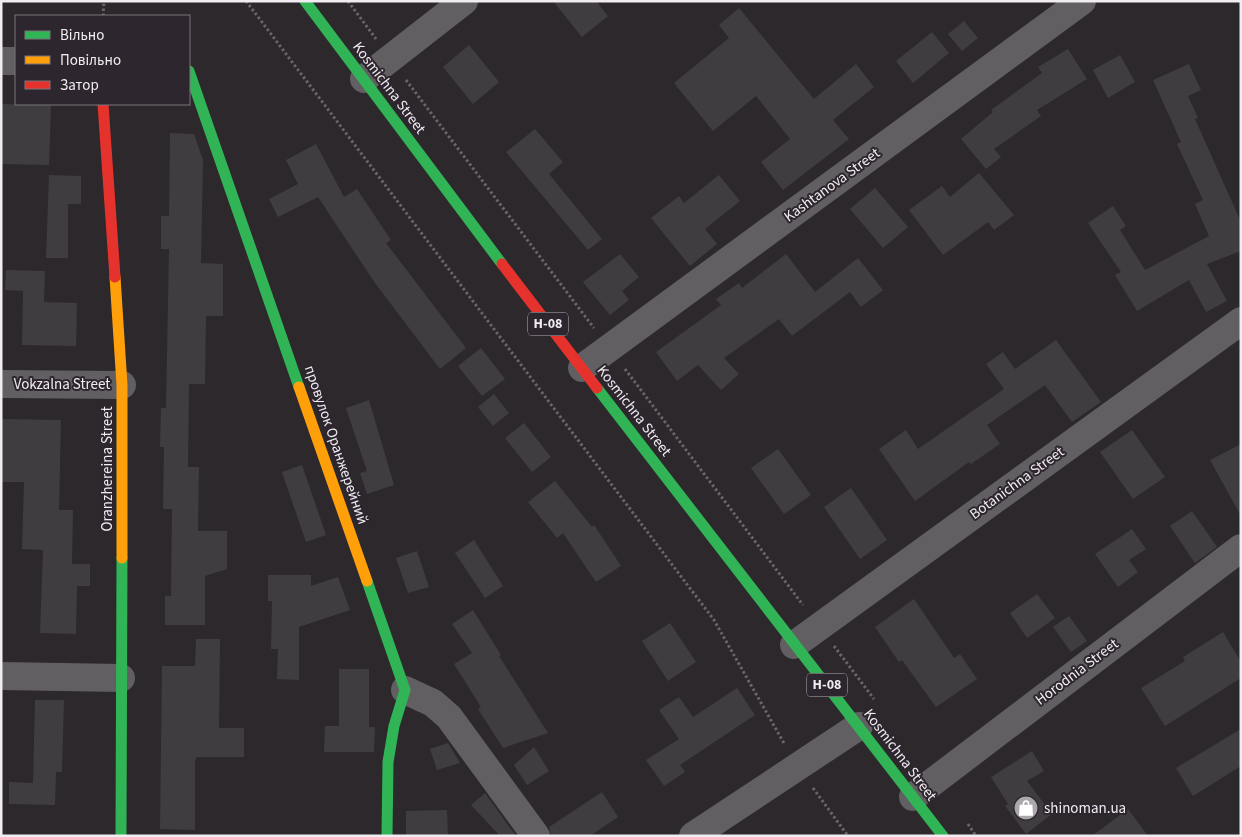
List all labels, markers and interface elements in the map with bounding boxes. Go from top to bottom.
legend [15,15,190,105]
text: Вільно [60,25,104,46]
street label: Kosmichna Street [347,38,431,138]
text: Повільно [60,50,121,71]
text: Затор [60,75,99,96]
street label: Kashtanova Street [780,143,884,227]
road number: Н-08 [528,312,568,336]
street label: Kosmichna Street [592,361,676,461]
street label: провулок Оранжерейний [299,363,373,527]
street label: Vokzalna Street [14,374,110,395]
street label: Oranzhereina Street [97,406,118,532]
street label: Botanichna Street [965,442,1069,524]
street label: Horodnia Street [1031,634,1123,710]
road number: Н-08 [807,674,847,696]
street label: Kosmichna Street [858,705,942,805]
shop icon: shinoman.ua [1013,795,1039,821]
place label: shinoman.ua [1044,798,1126,819]

